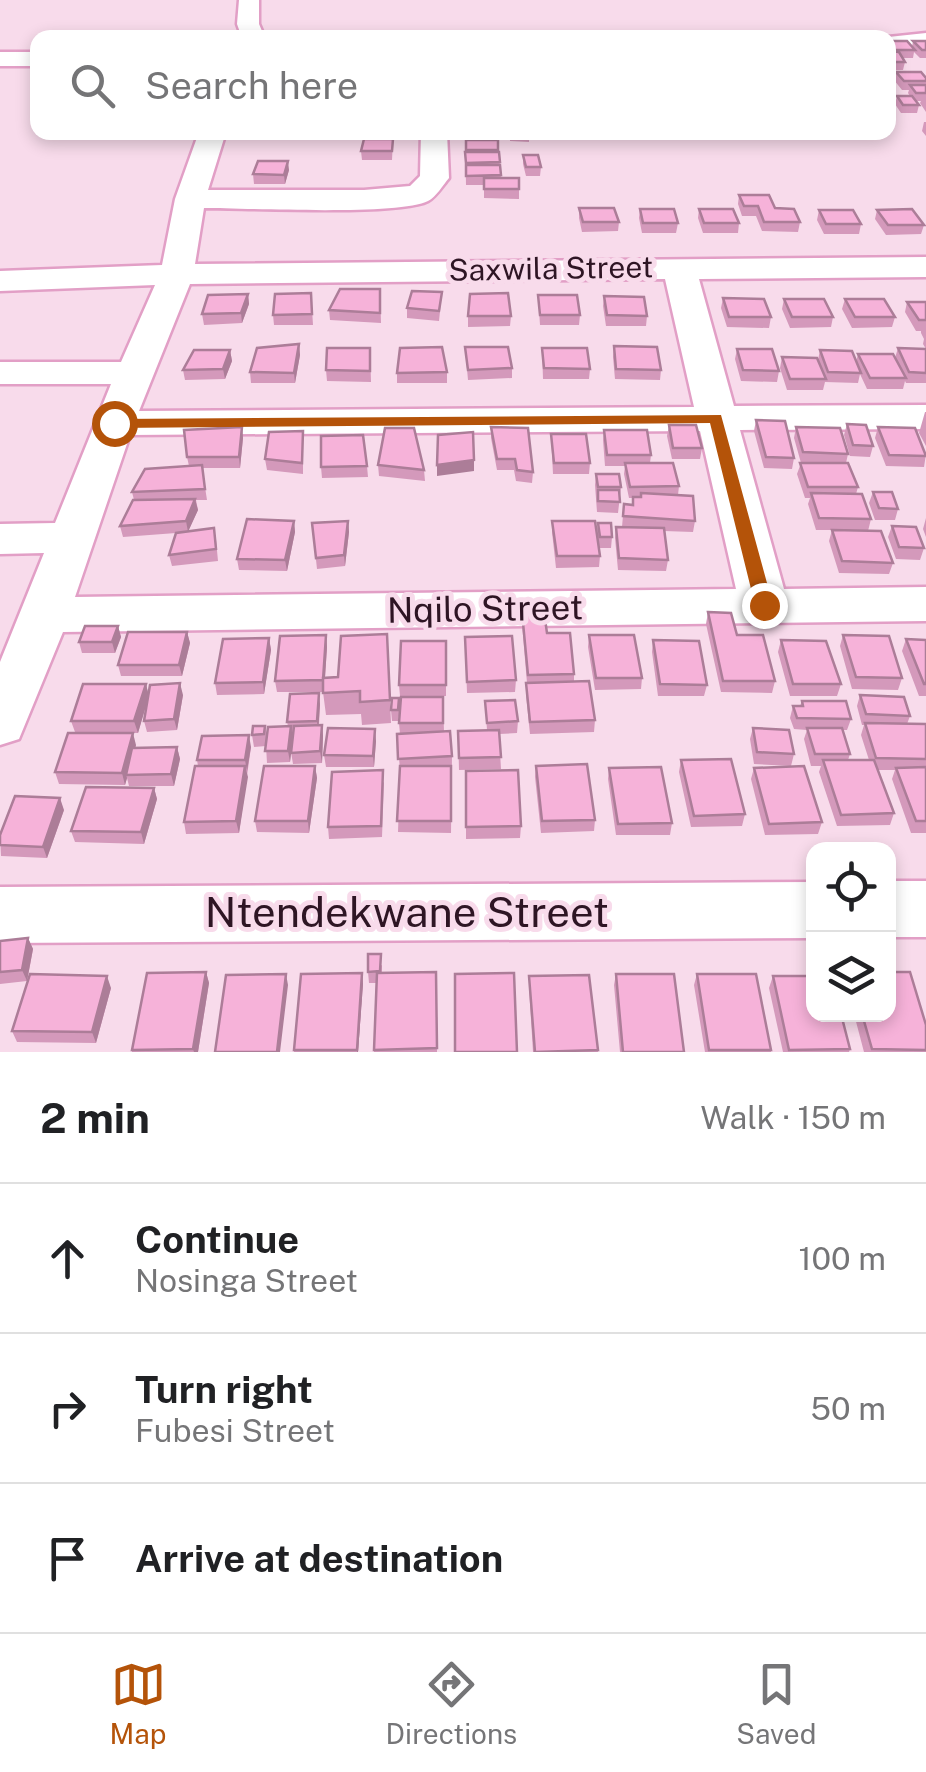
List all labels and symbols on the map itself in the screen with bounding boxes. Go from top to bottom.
street label: Saxwila Street [448,248,654,288]
route start [92,401,138,447]
route end [742,583,788,629]
street label: Nqilo Street [387,586,583,631]
street label: Ntendekwane Street [205,887,609,936]

